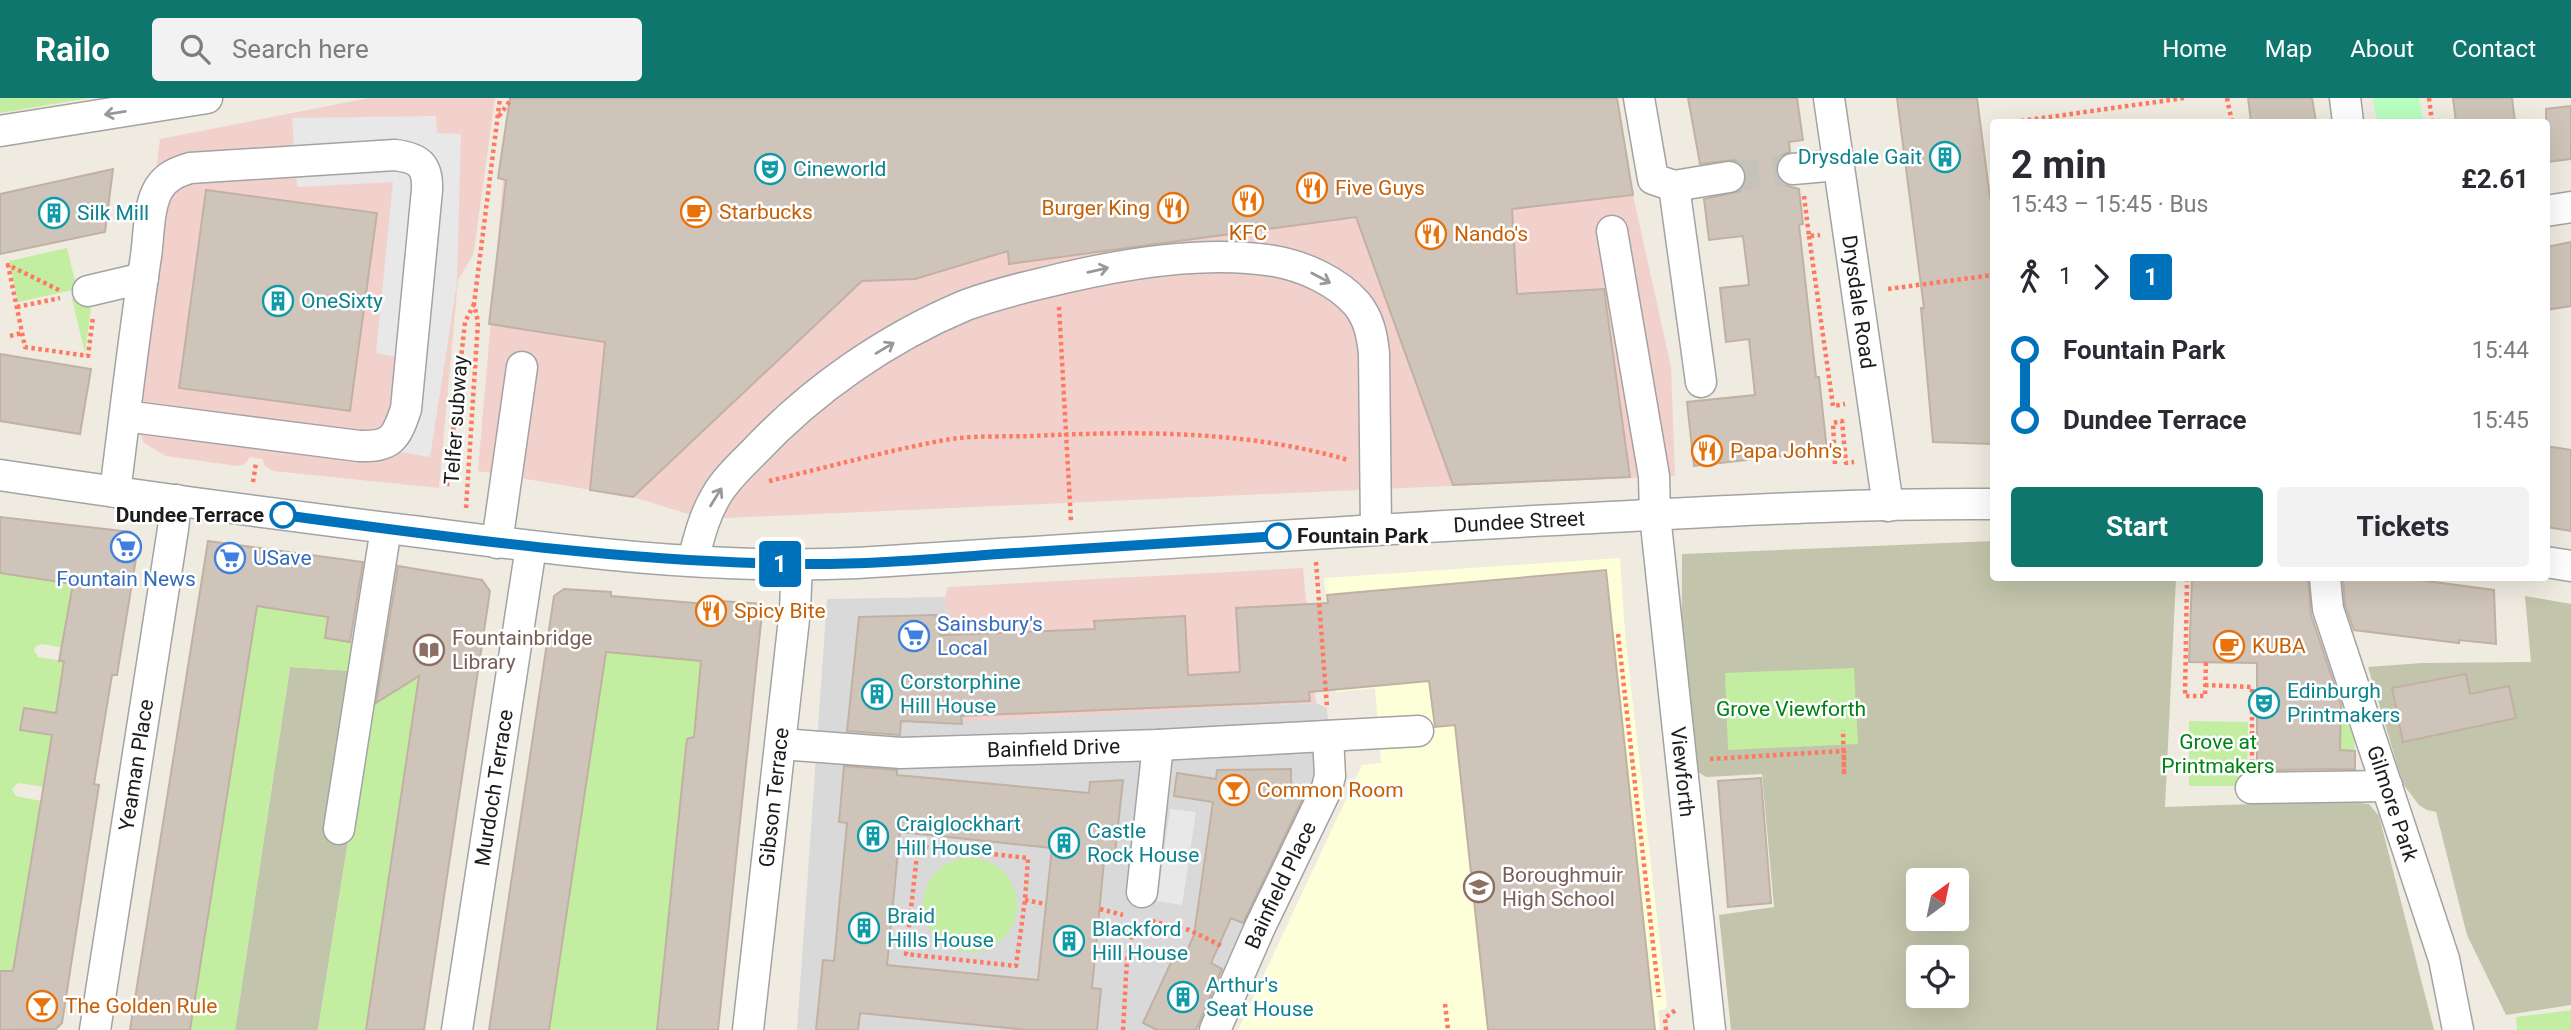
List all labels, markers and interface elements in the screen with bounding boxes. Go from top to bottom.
search box [152,18,642,81]
text: Railo [35,30,110,69]
icon: search [176,30,214,68]
text: Search here [232,34,369,64]
text: Home [2162,35,2227,63]
text: Map [2265,35,2312,63]
text: About [2350,35,2414,63]
text: Contact [2452,35,2536,63]
one-way arrow [104,107,127,120]
building icon: Drysdale Gait [1928,140,1962,174]
text: 2 min [2011,143,2107,187]
place label: Drysdale Gait [1798,145,1922,169]
theatre icon: Cineworld [753,152,787,186]
place label: Cineworld [793,157,886,181]
text: £2.61 [2461,164,2529,194]
restaurant icon: Five Guys [1295,171,1329,205]
place label: Five Guys [1335,176,1425,200]
restaurant icon: KFC [1231,184,1265,218]
restaurant icon: Burger King [1156,191,1190,225]
text: 15:43 – 15:45 · Bus [2011,191,2208,218]
cafe icon: Starbucks [679,195,713,229]
building icon: Silk Mill [37,196,71,230]
place label: Burger King [1041,196,1150,220]
place label: Starbucks [719,200,813,224]
place label: Silk Mill [77,201,149,225]
restaurant icon: Nando's [1414,217,1448,251]
place label: KFC [1229,221,1267,245]
place label: Nando's [1454,222,1528,246]
street label: Drysdale Road [1837,233,1880,370]
icon: walk [2011,258,2049,296]
icon: forward [2082,258,2120,296]
one-way arrow [1086,263,1109,276]
text: 1 [2059,263,2072,290]
text: 1 [2144,263,2158,291]
one-way arrow [1310,272,1331,285]
building icon: OneSixty [261,284,295,318]
place label: OneSixty [301,289,383,313]
text: Fountain Park [2063,335,2225,365]
text: 15:44 [2472,337,2529,364]
one-way arrow [875,340,895,354]
street label: Telfer subway [440,355,472,485]
text: Dundee Terrace [2063,405,2247,435]
text: 15:45 [2472,407,2529,434]
restaurant icon: Papa John's [1690,434,1724,468]
place label: Papa John's [1730,439,1842,463]
button: Start [2011,487,2263,567]
button: Tickets [2277,487,2529,567]
one-way arrow [709,488,724,507]
marker: Dundee Terrace [270,502,296,528]
place label: Dundee Terrace [116,503,264,527]
street label: Dundee Street [1453,506,1586,537]
marker: Fountain Park [1265,523,1291,549]
place label: Fountain Park [1297,524,1429,548]
supermarket icon: Fountain News [109,530,143,564]
supermarket icon: USave [213,541,247,575]
line badge: 1 [757,541,803,587]
place label: USave [253,546,312,570]
text: 1 [773,550,787,578]
place label: Fountain News [56,567,196,591]
restaurant icon: Spicy Bite [694,594,728,628]
place label: Spicy Bite [734,599,826,623]
place label: Sainsbury's Local [937,612,1043,660]
supermarket icon: Sainsbury's Local [897,619,931,653]
place label: Fountainbridge Library [452,626,592,674]
cafe icon: KUBA [2212,629,2246,663]
library icon: Fountainbridge Library [412,633,446,667]
place label: KUBA [2252,634,2306,658]
place label: Corstorphine Hill House [900,670,1021,718]
building icon: Corstorphine Hill House [860,677,894,711]
place label: Edinburgh Printmakers [2287,679,2400,727]
theatre icon: Edinburgh Printmakers [2247,686,2281,720]
park label: Grove Viewforth [1716,697,1866,721]
street label: Yeaman Place [114,698,158,833]
street label: Murdoch Terrace [470,708,518,868]
street label: Gibson Terrace [754,726,794,869]
street label: Viewforth [1666,726,1699,818]
park label: Grove at Printmakers [2161,730,2275,778]
street label: Bainfield Drive [987,734,1121,762]
street label: Gilmore Park [2362,742,2423,865]
bar icon: Common Room [1217,773,1251,807]
place label: Common Room [1257,778,1404,802]
place label: Craiglockhart Hill House [896,812,1021,860]
street label: Bainfield Place [1240,818,1321,952]
building icon: Craiglockhart Hill House [856,819,890,853]
place label: Castle Rock House [1087,819,1199,867]
building icon: Castle Rock House [1047,826,1081,860]
place label: Boroughmuir High School [1502,863,1623,911]
north arrow [1906,868,1969,931]
map controls [1906,868,1969,1008]
school or university icon: Boroughmuir High School [1462,870,1496,904]
place label: Braid Hills House [887,904,994,952]
building icon: Braid Hills House [847,911,881,945]
place label: Blackford Hill House [1092,917,1188,965]
building icon: Blackford Hill House [1052,924,1086,958]
button: locate [1906,945,1969,1008]
place label: Arthur's Seat House [1206,973,1314,1021]
building icon: Arthur's Seat House [1166,980,1200,1014]
bar icon: The Golden Rule [25,989,59,1023]
place label: The Golden Rule [65,994,217,1018]

